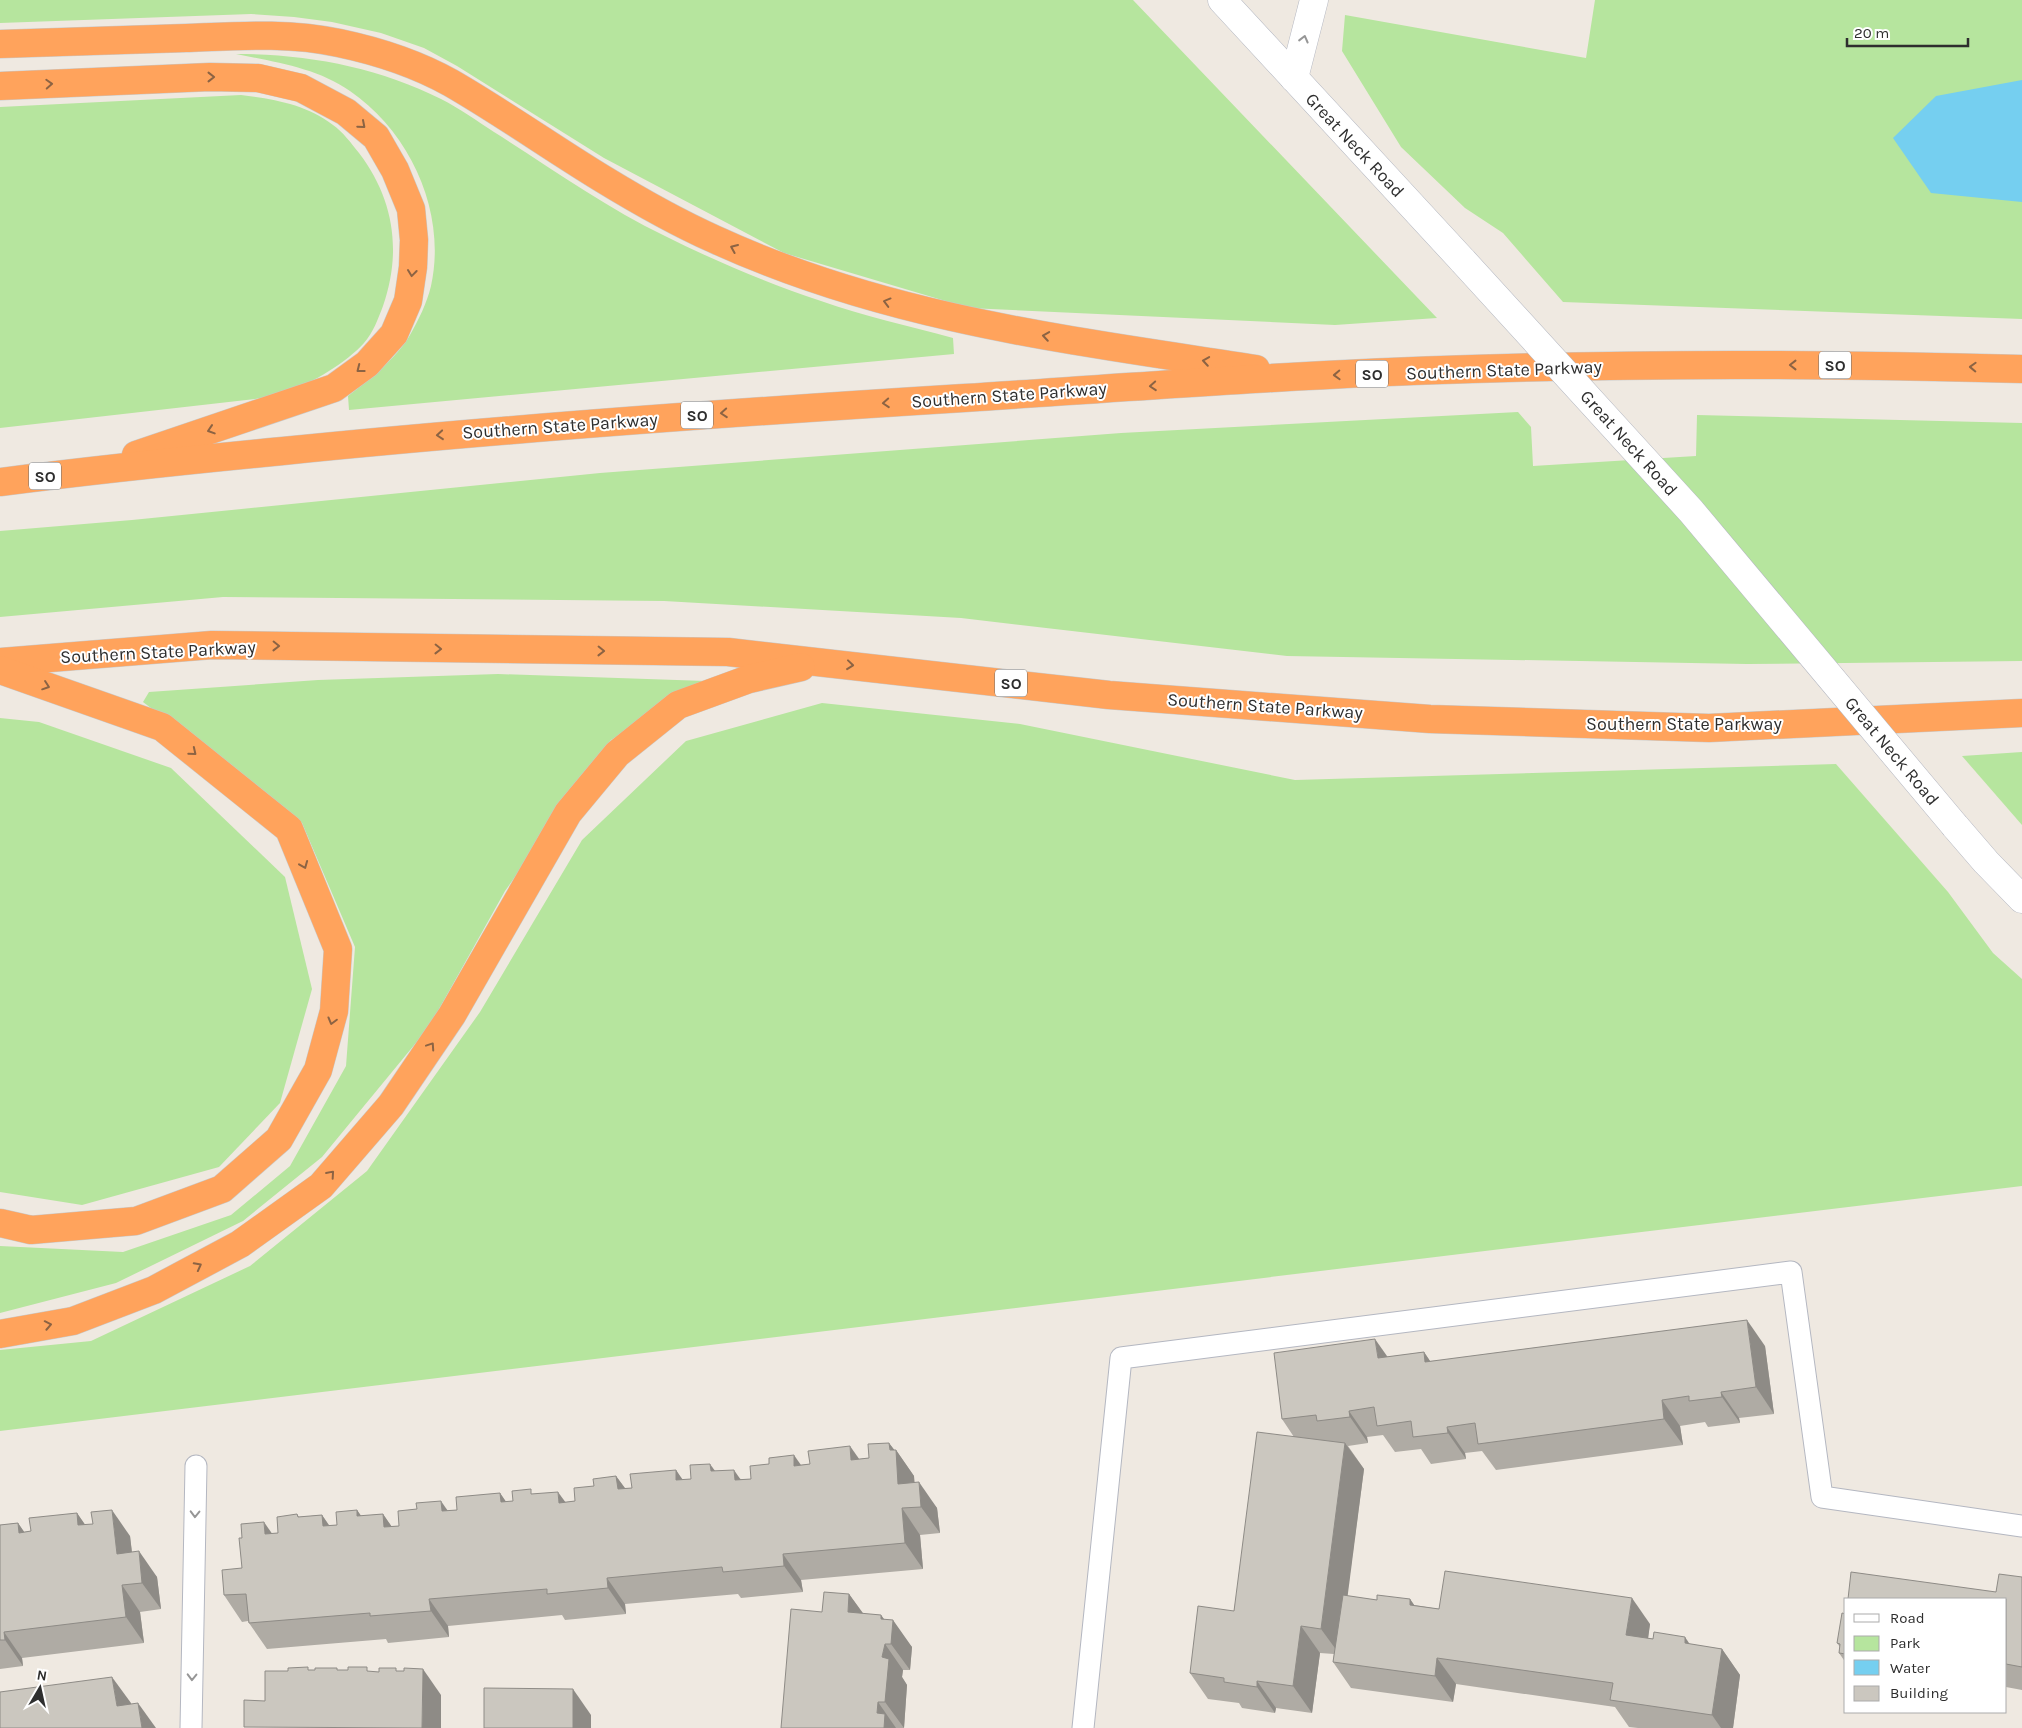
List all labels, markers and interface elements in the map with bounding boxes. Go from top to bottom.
scale bar [1847,15,1968,47]
text: 20 m [1854,24,1889,42]
one-way arrow [1298,36,1308,44]
one-way arrow [208,72,215,82]
one-way arrow [45,79,53,90]
street label: Great Neck Road [1301,88,1409,202]
one-way arrow [356,120,365,129]
one-way arrow [730,243,739,254]
one-way arrow [407,269,418,277]
one-way arrow [883,297,892,308]
one-way arrow [1042,331,1050,342]
road number: SO [1819,352,1851,378]
street label: Southern State Parkway [1406,356,1603,384]
one-way arrow [1202,357,1211,367]
road number: SO [1356,360,1388,388]
one-way arrow [1789,360,1797,370]
one-way arrow [1969,362,1977,373]
one-way arrow [357,363,366,371]
one-way arrow [1333,370,1341,381]
street label: Southern State Parkway [911,377,1108,413]
one-way arrow [1149,381,1157,392]
street label: Great Neck Road [1576,385,1682,501]
one-way arrow [882,397,890,408]
road number: SO [681,402,713,428]
one-way arrow [720,407,728,418]
street label: Southern State Parkway [462,408,659,444]
one-way arrow [207,424,216,434]
one-way arrow [435,430,443,441]
road number: SO [29,462,61,490]
street label: Southern State Parkway [60,636,257,668]
one-way arrow [272,641,280,652]
one-way arrow [434,644,442,654]
one-way arrow [597,646,605,656]
one-way arrow [846,659,854,670]
road number: SO [995,670,1027,696]
one-way arrow [41,681,50,691]
street label: Southern State Parkway [1167,688,1364,724]
street label: Great Neck Road [1840,692,1944,810]
street label: Southern State Parkway [1586,713,1783,735]
one-way arrow [187,746,196,754]
one-way arrow [297,860,308,869]
one-way arrow [327,1016,337,1024]
one-way arrow [425,1042,434,1052]
one-way arrow [325,1171,334,1180]
one-way arrow [193,1262,202,1272]
one-way arrow [44,1321,52,1331]
one-way arrow [190,1511,201,1519]
legend [1844,1598,2007,1713]
text: Road [1890,1609,1925,1627]
text: Park [1890,1634,1920,1652]
text: Water [1890,1659,1931,1677]
north arrow [15,1663,65,1713]
text: N [36,1666,48,1685]
one-way arrow [187,1674,197,1681]
text: Building [1890,1684,1948,1702]

